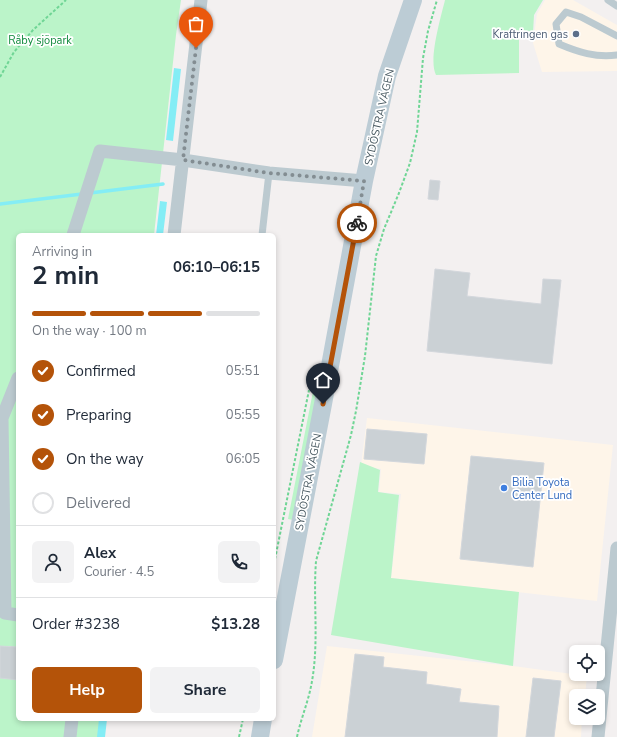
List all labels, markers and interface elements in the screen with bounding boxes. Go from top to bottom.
pin [179,7.0,213,48]
icon: bag [185,13,207,35]
place label: Kraftringen gas [492,27,568,42]
marker: Kraftringen gas [571,29,581,39]
park label: Råby sjöpark [8,33,72,48]
street label: SYDÖSTRA VÄGEN [361,67,398,167]
courier [337,203,377,243]
icon: bike [346,212,368,234]
text: Arriving in [32,243,92,261]
text: 06:10–06:15 [173,257,260,277]
text: 2 min [32,258,99,293]
text: On the way · 100 m [32,322,147,340]
icon: check [32,360,54,382]
text: Confirmed [66,361,136,381]
text: 05:51 [226,362,260,380]
pin [306,363,340,404]
icon: home [312,369,334,391]
icon: check [32,404,54,426]
text: Preparing [66,405,131,425]
text: 05:55 [226,406,260,424]
street label: SYDÖSTRA VÄGEN [292,432,325,532]
icon: check [32,448,54,470]
text: On the way [66,449,144,469]
text: 06:05 [226,450,260,468]
place label: Bilia Toyota Center Lund [512,475,572,503]
marker: Bilia Toyota Center Lund [499,483,509,493]
text: Delivered [66,493,131,513]
button: person [32,541,74,583]
button: phone [218,541,260,583]
text: Alex [84,543,116,563]
text: Courier · 4.5 [84,563,154,581]
text: Order #3238 [32,614,120,634]
text: $13.28 [211,614,260,634]
map controls [569,645,605,725]
button: locate [569,645,605,681]
button: Help [32,667,142,713]
button: Share [150,667,260,713]
button: layers [569,689,605,725]

